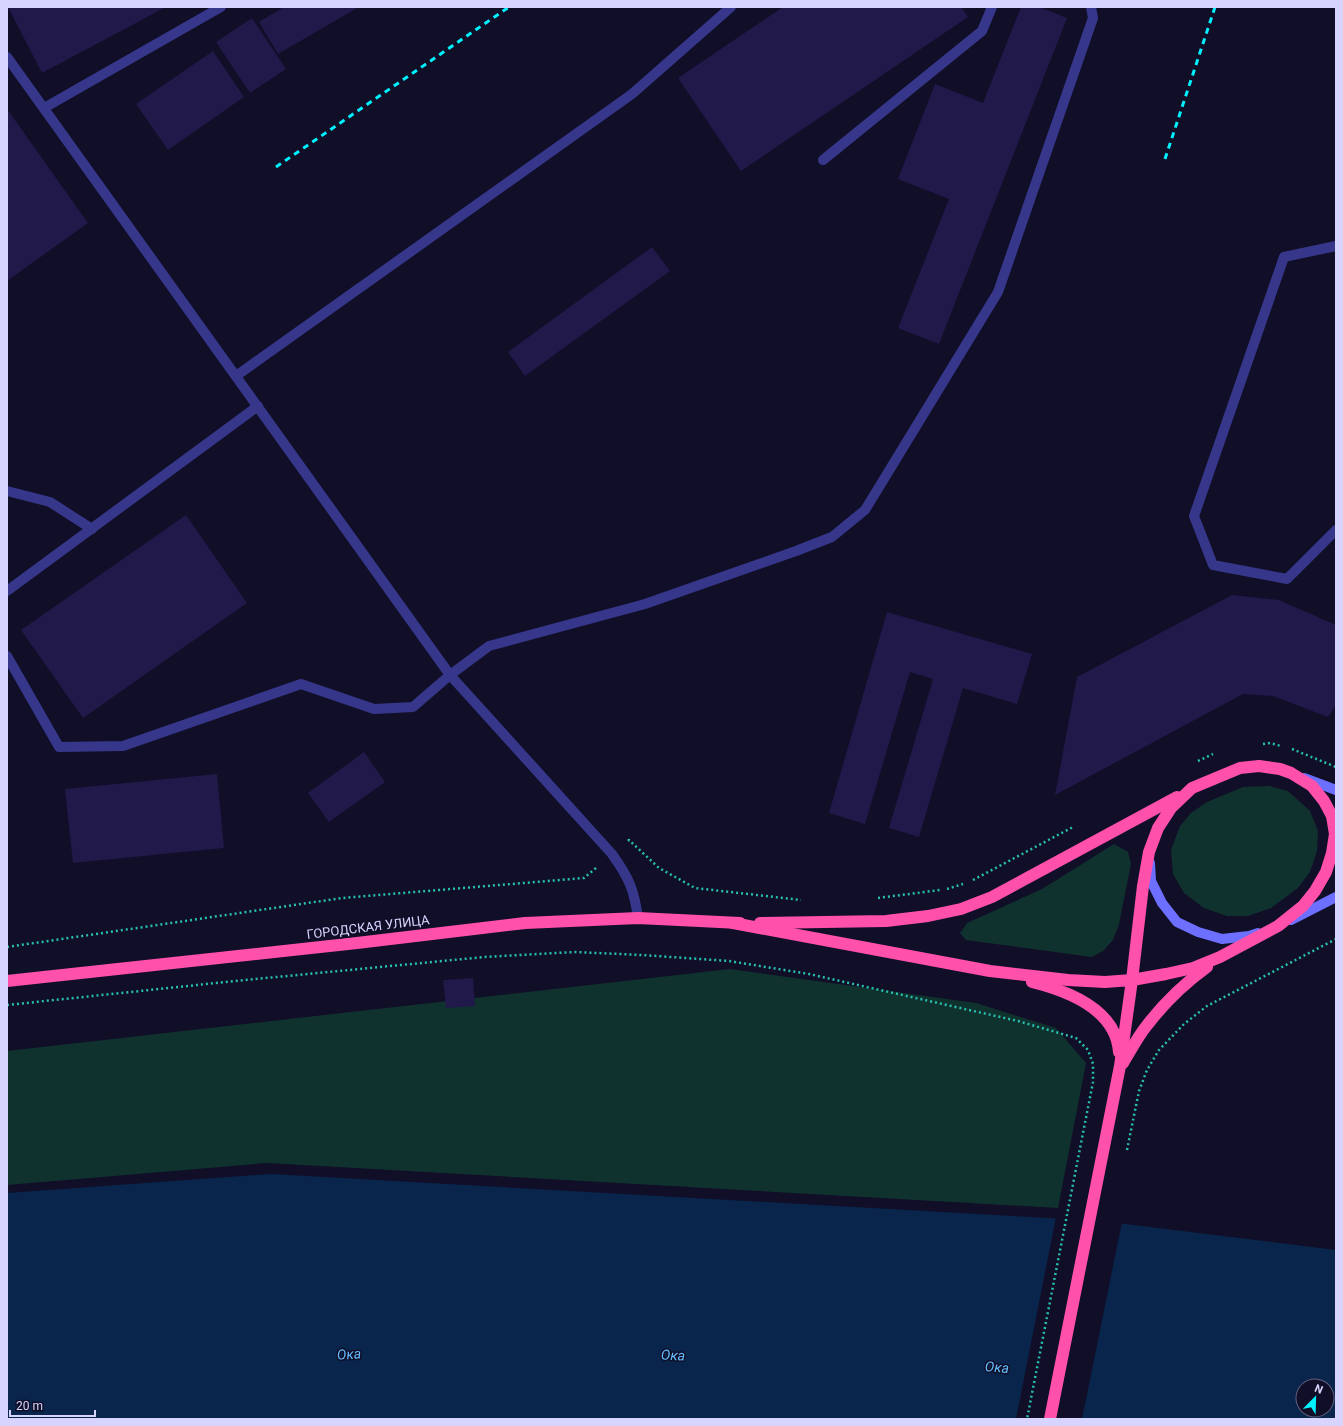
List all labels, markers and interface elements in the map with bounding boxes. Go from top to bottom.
street label: ГОРОДСКАЯ УЛИЦА [306,912,431,942]
water label: Ока [336,1345,362,1363]
water label: Ока [661,1347,685,1363]
water label: Ока [984,1358,1010,1376]
north arrow [1295,1378,1335,1418]
text: N [1313,1382,1325,1397]
scale bar [10,1392,95,1418]
text: 20 m [16,1399,43,1413]

